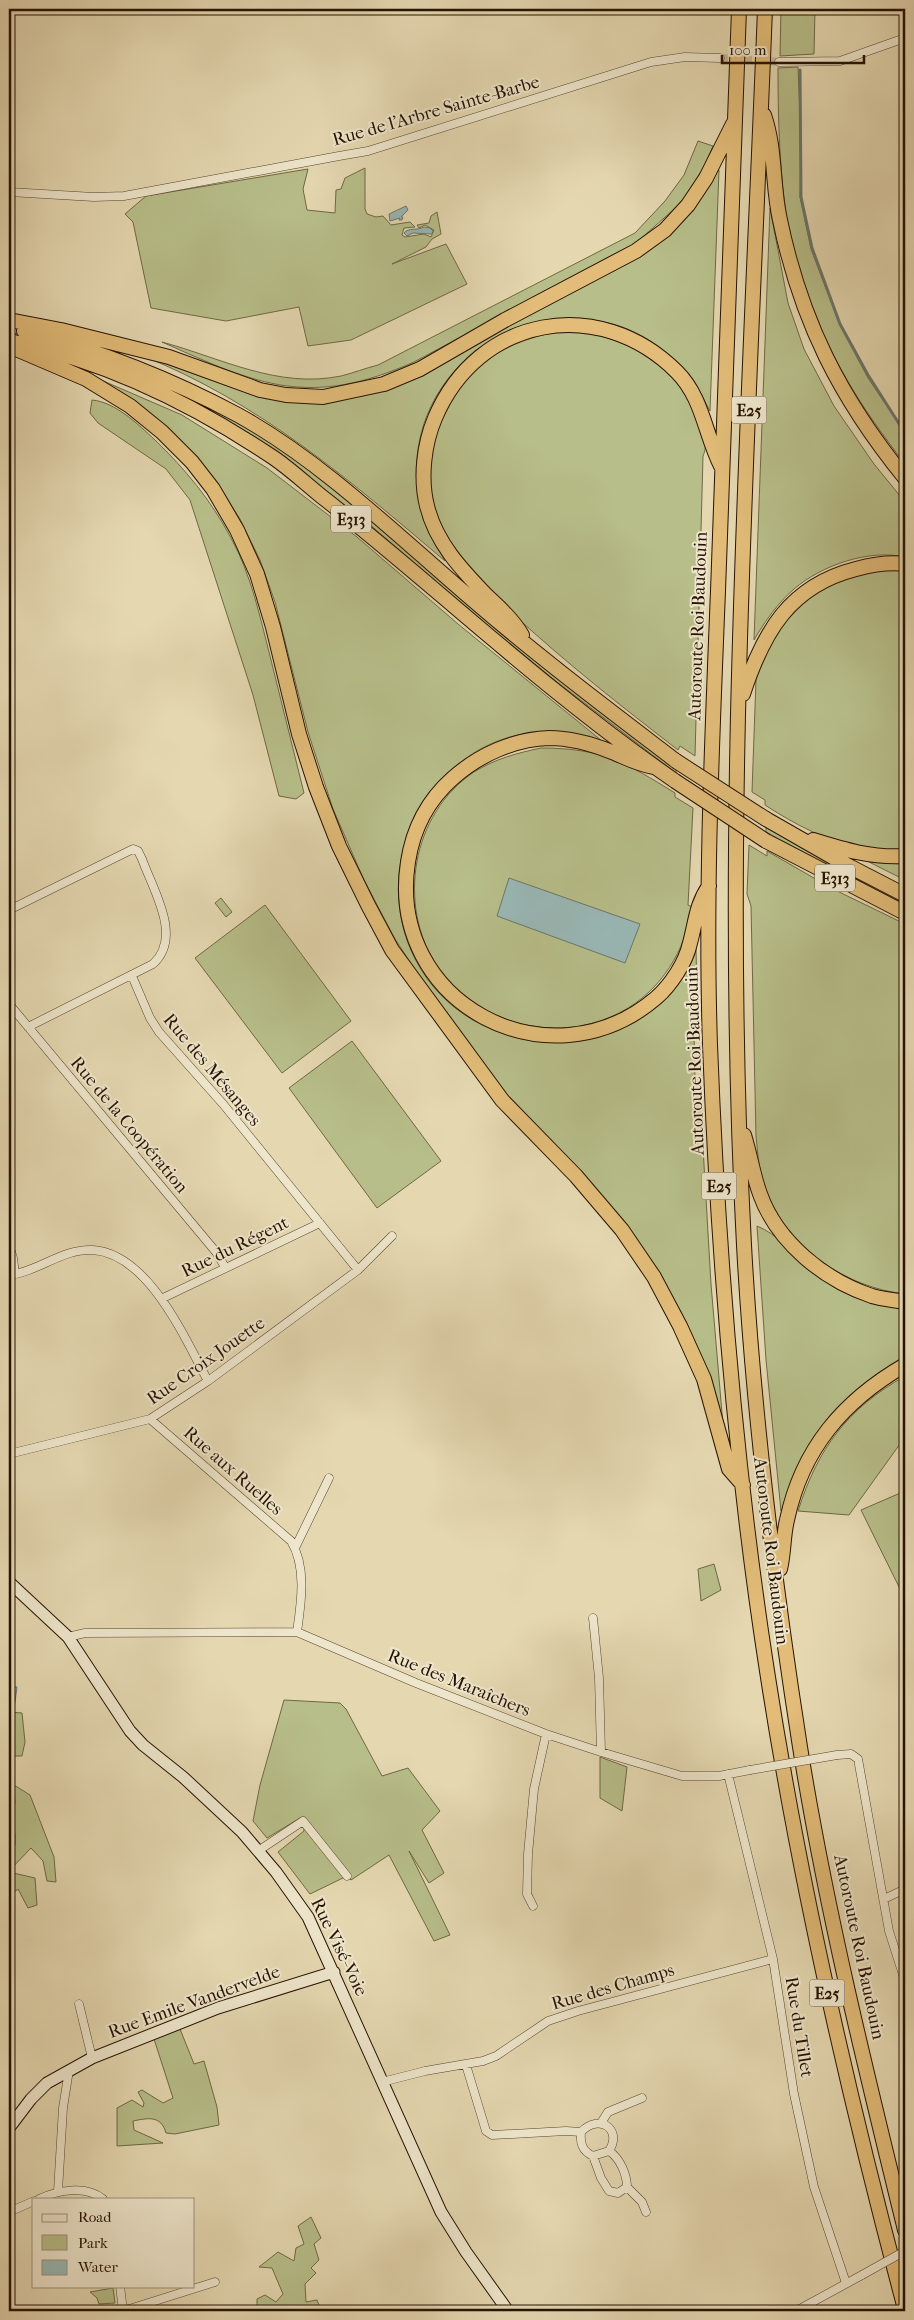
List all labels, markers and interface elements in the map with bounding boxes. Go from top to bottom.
scale bar [722,32,864,64]
text: 100 m [729,41,767,59]
street label: Rue de l'Arbre Sainte-Barbe [330,71,542,151]
road number: E25 [732,396,766,424]
road number: E313 [331,506,371,532]
street label: Autoroute Roi Baudouin [684,531,712,722]
road number: E313 [815,864,855,891]
street label: Autoroute Roi Baudouin [681,966,709,1157]
street label: Rue des Mésanges [159,1009,265,1131]
street label: Rue de la Coopération [66,1053,192,1198]
road number: E25 [702,1172,736,1200]
street label: Rue du Régent [178,1212,292,1282]
street label: Rue Croix Jouette [143,1313,269,1409]
street label: Rue aux Ruelles [179,1422,287,1520]
street label: Autoroute Roi Baudouin [749,1455,793,1646]
street label: Rue des Maraîchers [385,1645,534,1721]
street label: Autoroute Roi Baudouin [829,1852,889,2042]
street label: Rue Visé-Voie [306,1894,372,2000]
street label: Rue des Champs [549,1959,677,2015]
street label: Rue Emile Vandervelde [105,1961,283,2043]
street label: Rue du Tillet [781,1975,817,2079]
road number: E25 [810,1980,844,2006]
legend [32,2198,195,2288]
text: Road [78,2208,112,2226]
text: Park [78,2234,108,2252]
text: Water [77,2258,118,2276]

